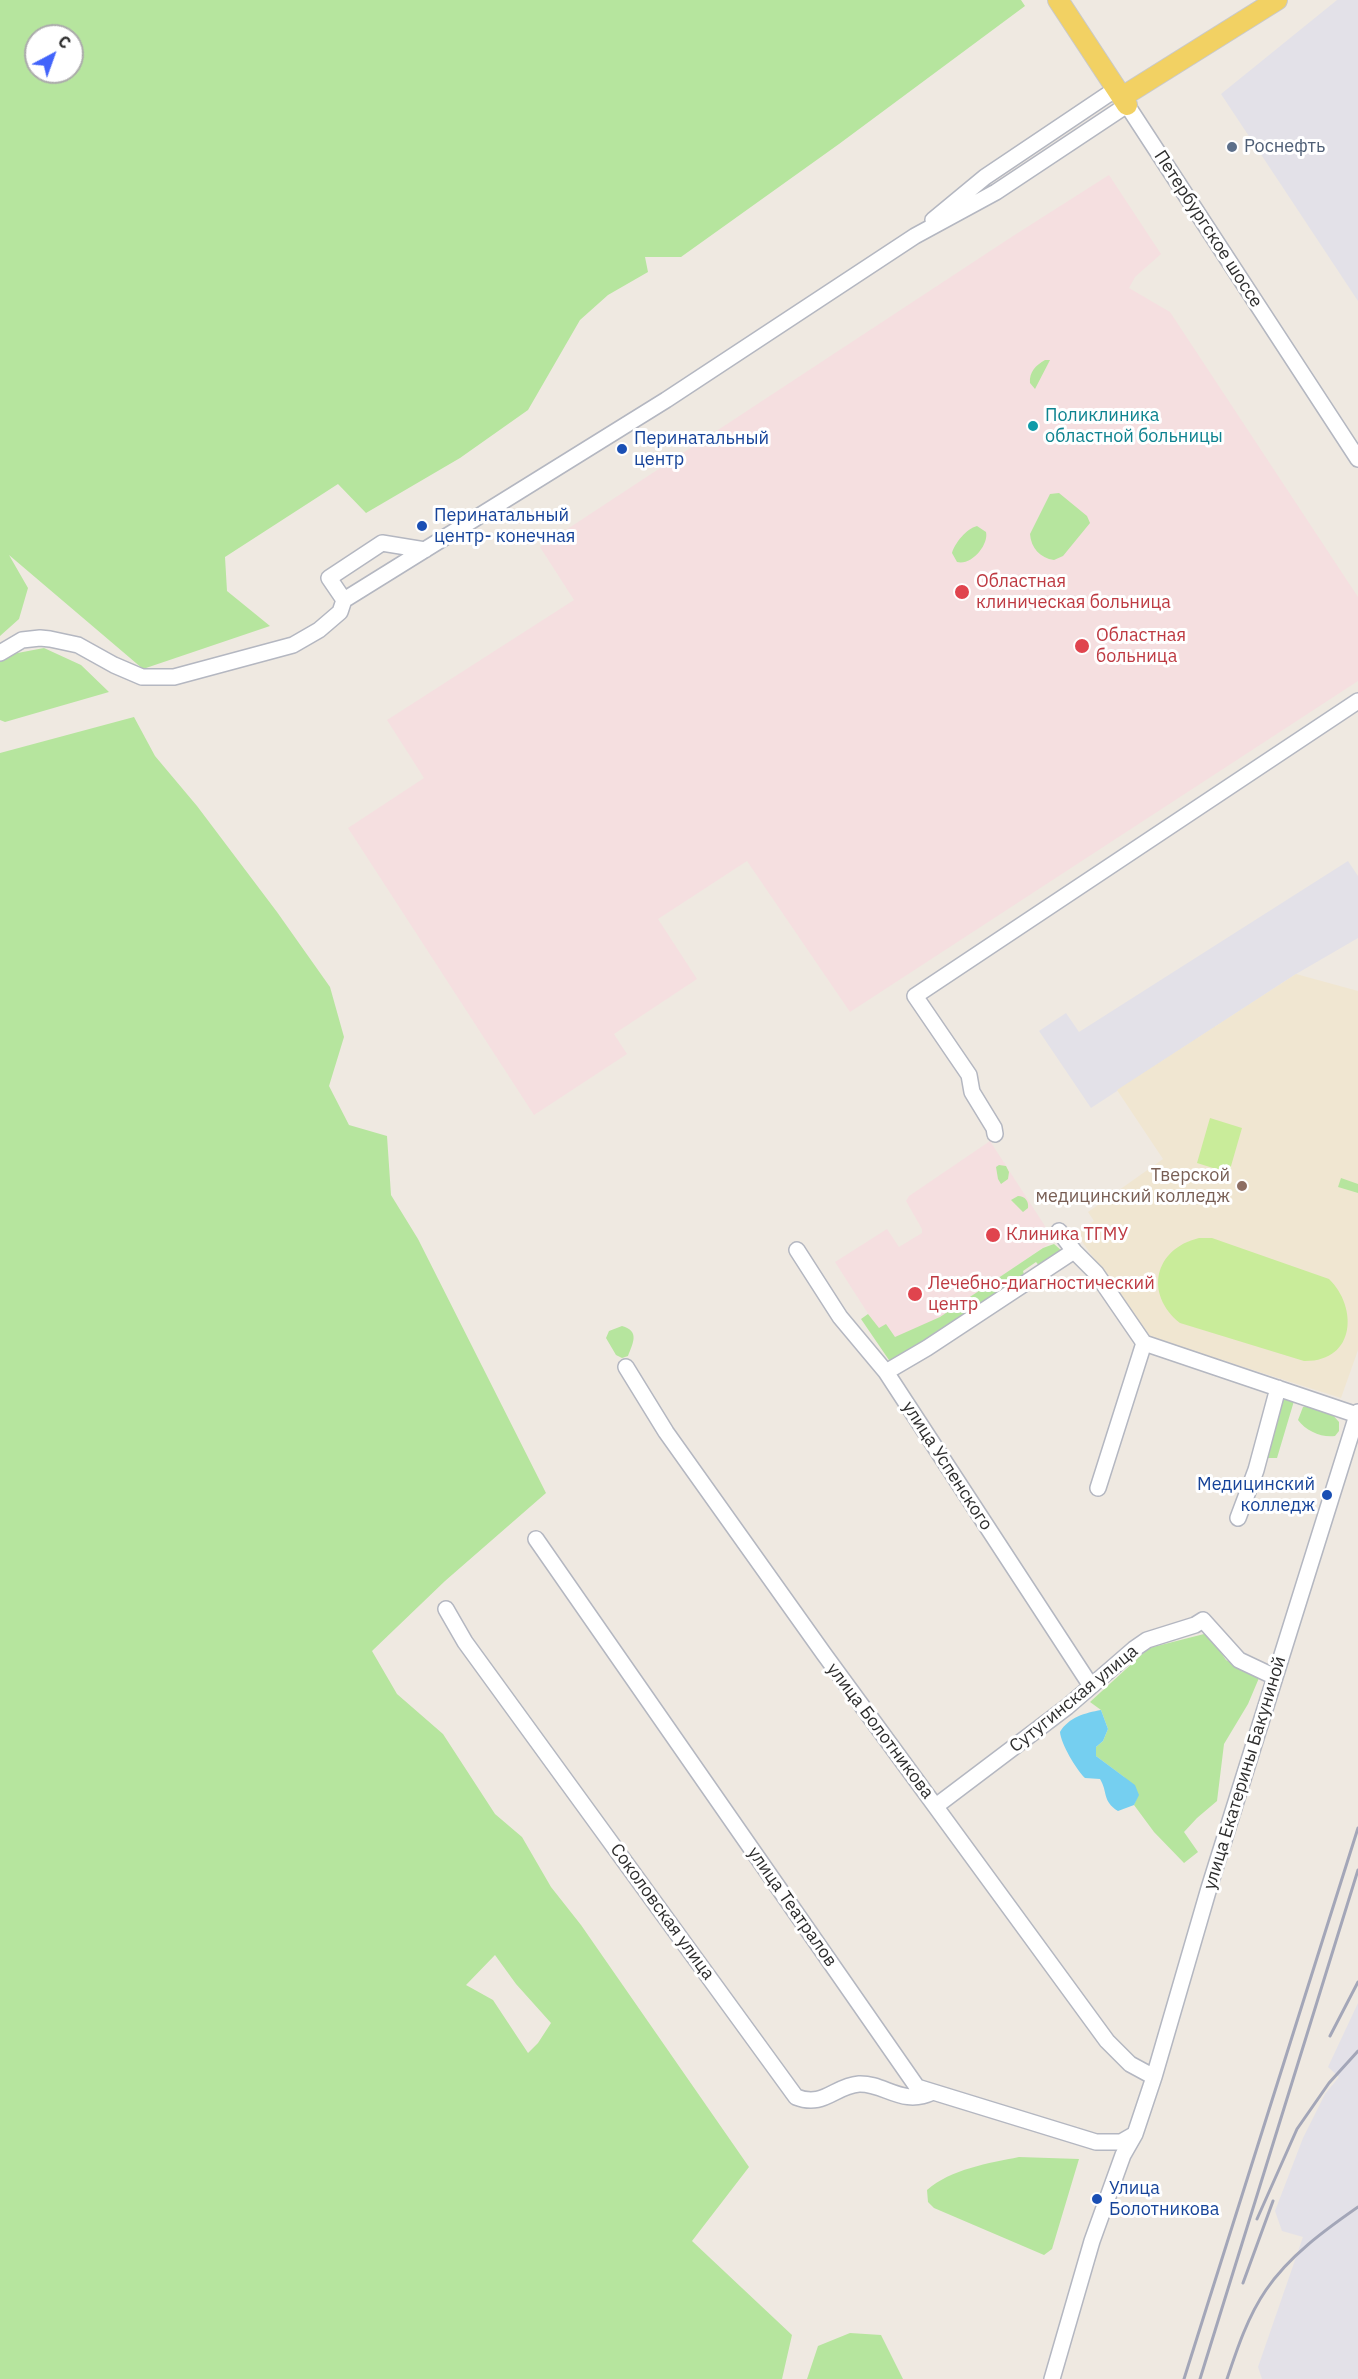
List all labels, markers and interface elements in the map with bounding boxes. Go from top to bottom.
north arrow [24,24,84,84]
text: С [54,31,75,53]
place label: Роснефть [1244,136,1325,158]
marker: Роснефть [1225,140,1239,154]
street label: Петербургское шоссе [1149,146,1267,312]
place label: Поликлиника областной больницы [1045,405,1223,448]
marker: Поликлиника областной больницы [1026,419,1040,433]
place label: Перинатальный центр [634,428,769,470]
marker: Перинатальный центр [615,442,629,456]
place label: Перинатальный центр- конечная [434,505,575,548]
marker: Перинатальный центр- конечная [415,519,429,533]
place label: Областная клиническая больница [976,571,1171,614]
marker: Областная клиническая больница [953,583,971,601]
place label: Областная больница [1096,625,1186,668]
marker: Областная больница [1073,637,1091,655]
place label: Тверской медицинский колледж [1035,1165,1230,1208]
marker: Тверской медицинский колледж [1235,1179,1249,1193]
place label: Клиника ТГМУ [1006,1224,1128,1246]
marker: Клиника ТГМУ [984,1226,1002,1244]
place label: Лечебно-диагностический центр [928,1273,1155,1316]
marker: Лечебно-диагностический центр [906,1285,924,1303]
street label: улица Успенского [897,1397,997,1535]
place label: Медицинский колледж [1197,1474,1315,1516]
marker: Медицинский колледж [1320,1488,1334,1502]
street label: Сутугинская улица [1005,1641,1143,1757]
street label: улица Екатерины Бакуниной [1199,1654,1291,1892]
street label: улица Болотникова [822,1659,938,1803]
street label: Соколовская улица [605,1840,719,1984]
street label: улица Театралов [743,1843,841,1971]
place label: Улица Болотникова [1109,2178,1219,2220]
marker: Улица Болотникова [1090,2192,1104,2206]

